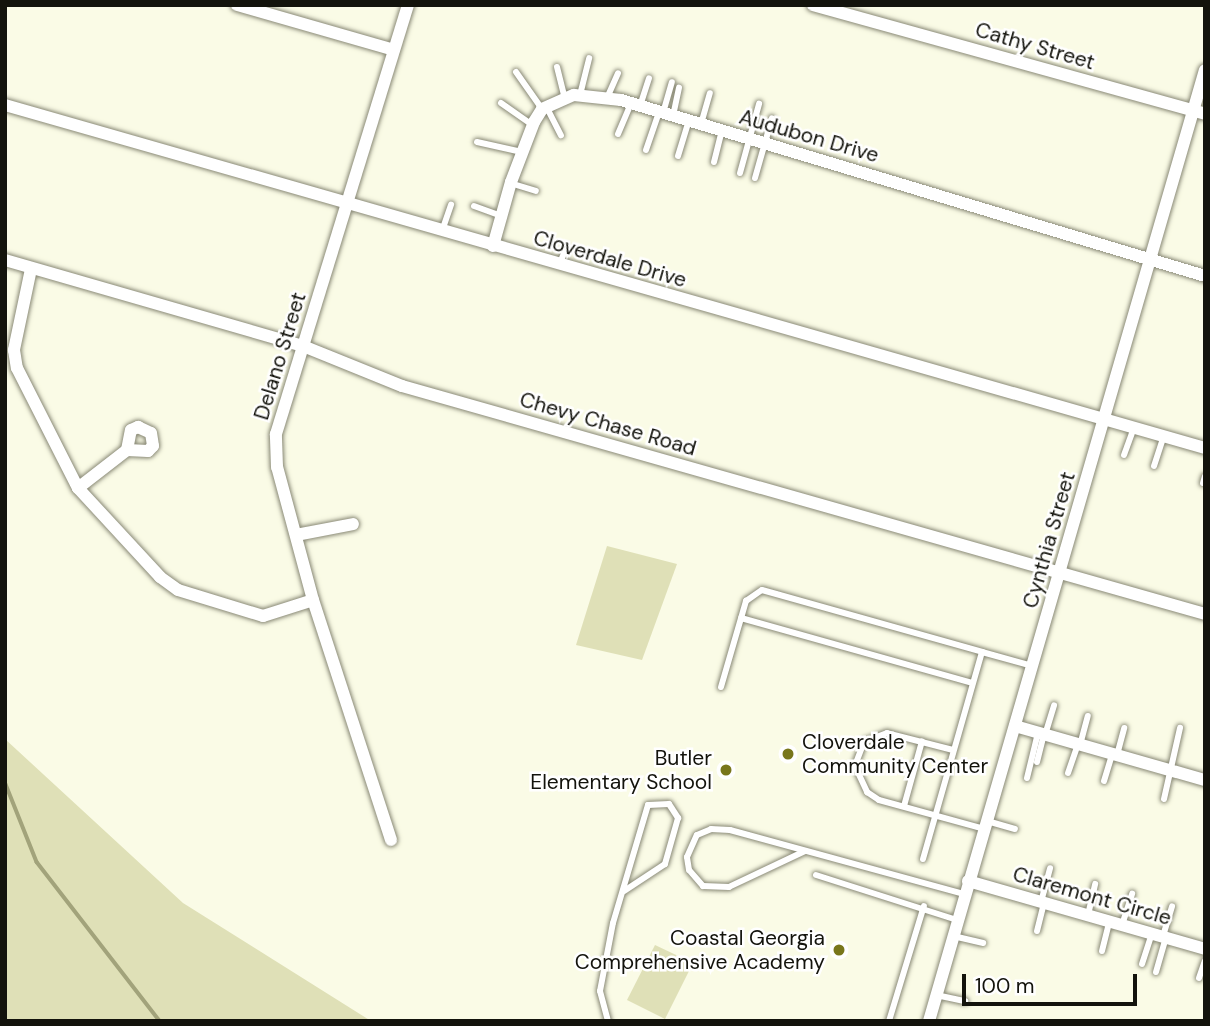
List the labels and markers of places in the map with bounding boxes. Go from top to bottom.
place label: Cloverdale Community Center [802,729,988,779]
place label: Butler Elementary School [530,745,712,795]
marker: Cloverdale Community Center [780,746,796,762]
marker: Butler Elementary School [718,762,734,778]
place label: Coastal Georgia Comprehensive Academy [575,925,825,975]
marker: Coastal Georgia Comprehensive Academy [831,942,847,958]

